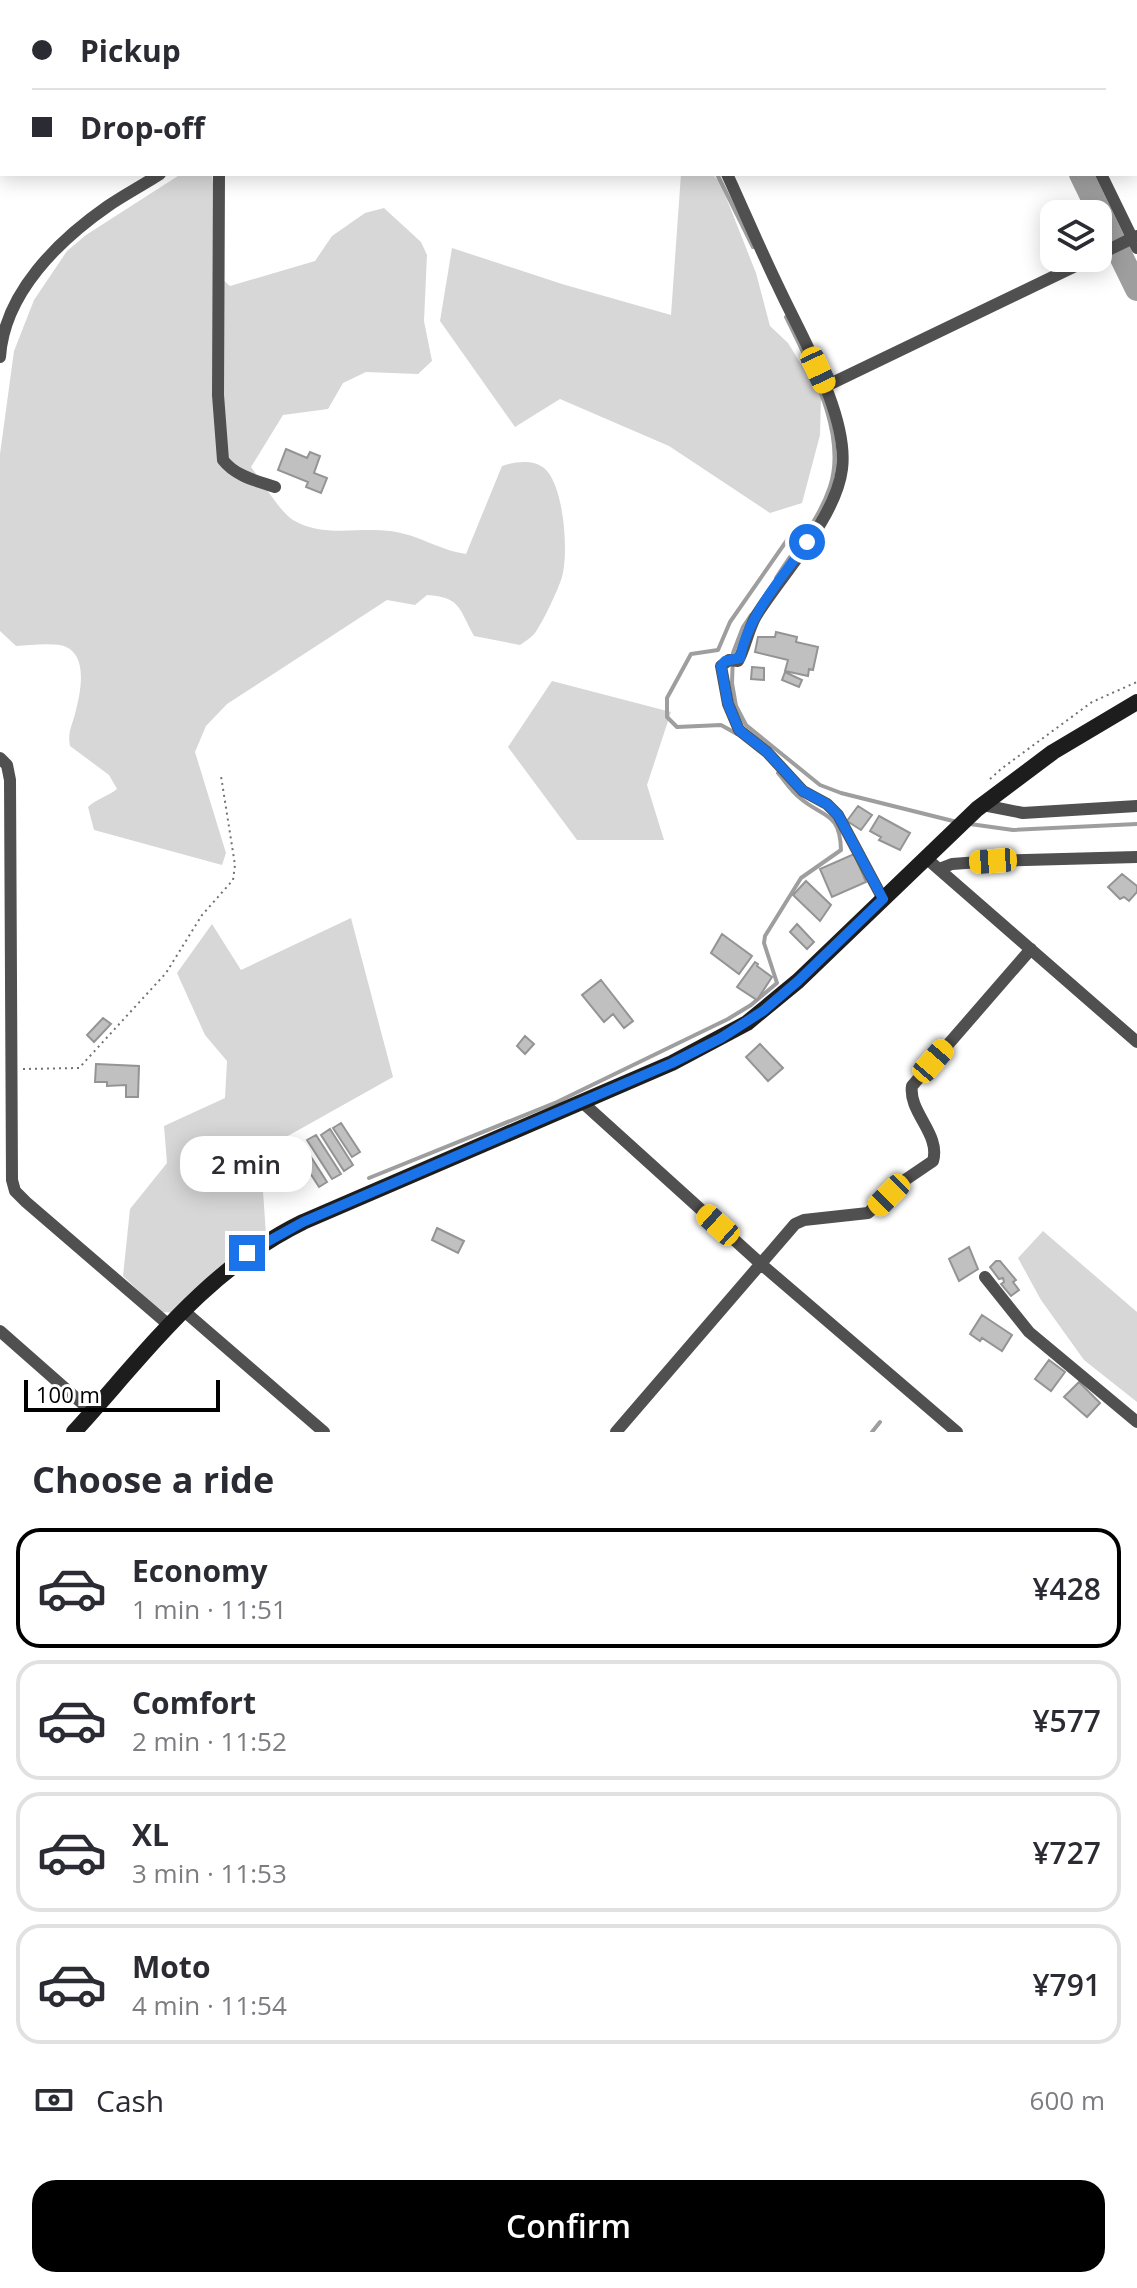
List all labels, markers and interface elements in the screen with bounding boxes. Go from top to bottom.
text: Pickup [80,30,181,71]
text: Drop-off [80,107,205,148]
map controls [1040,200,1112,272]
button: layers [1040,200,1112,272]
car [797,343,839,397]
route start [789,524,825,560]
car [968,847,1018,875]
car [908,1035,958,1087]
callout: 2 min [181,1137,313,1193]
text: 2 min [211,1146,281,1182]
car [864,1170,914,1220]
car [692,1200,744,1250]
route end [229,1235,265,1271]
scale bar [24,1376,220,1412]
text: 100 m [36,1379,100,1409]
text: Choose a ride [32,1455,274,1504]
text: Economy [132,1550,268,1591]
icon: car [36,1552,108,1624]
text: ¥428 [1032,1568,1101,1609]
text: 1 min · 11:51 [132,1591,287,1627]
text: Comfort [132,1682,256,1723]
icon: car [36,1684,108,1756]
text: ¥577 [1032,1700,1101,1741]
text: 2 min · 11:52 [132,1723,287,1759]
text: XL [132,1814,169,1855]
icon: car [36,1816,108,1888]
text: ¥727 [1032,1832,1101,1873]
text: 3 min · 11:53 [132,1855,287,1891]
text: Moto [132,1946,210,1987]
icon: car [36,1948,108,2020]
text: ¥791 [1032,1964,1101,2005]
text: 4 min · 11:54 [132,1987,287,2023]
icon: cash [32,2078,76,2122]
text: Cash [96,2080,164,2121]
text: 600 m [1030,2082,1105,2118]
button: Confirm [32,2180,1105,2272]

